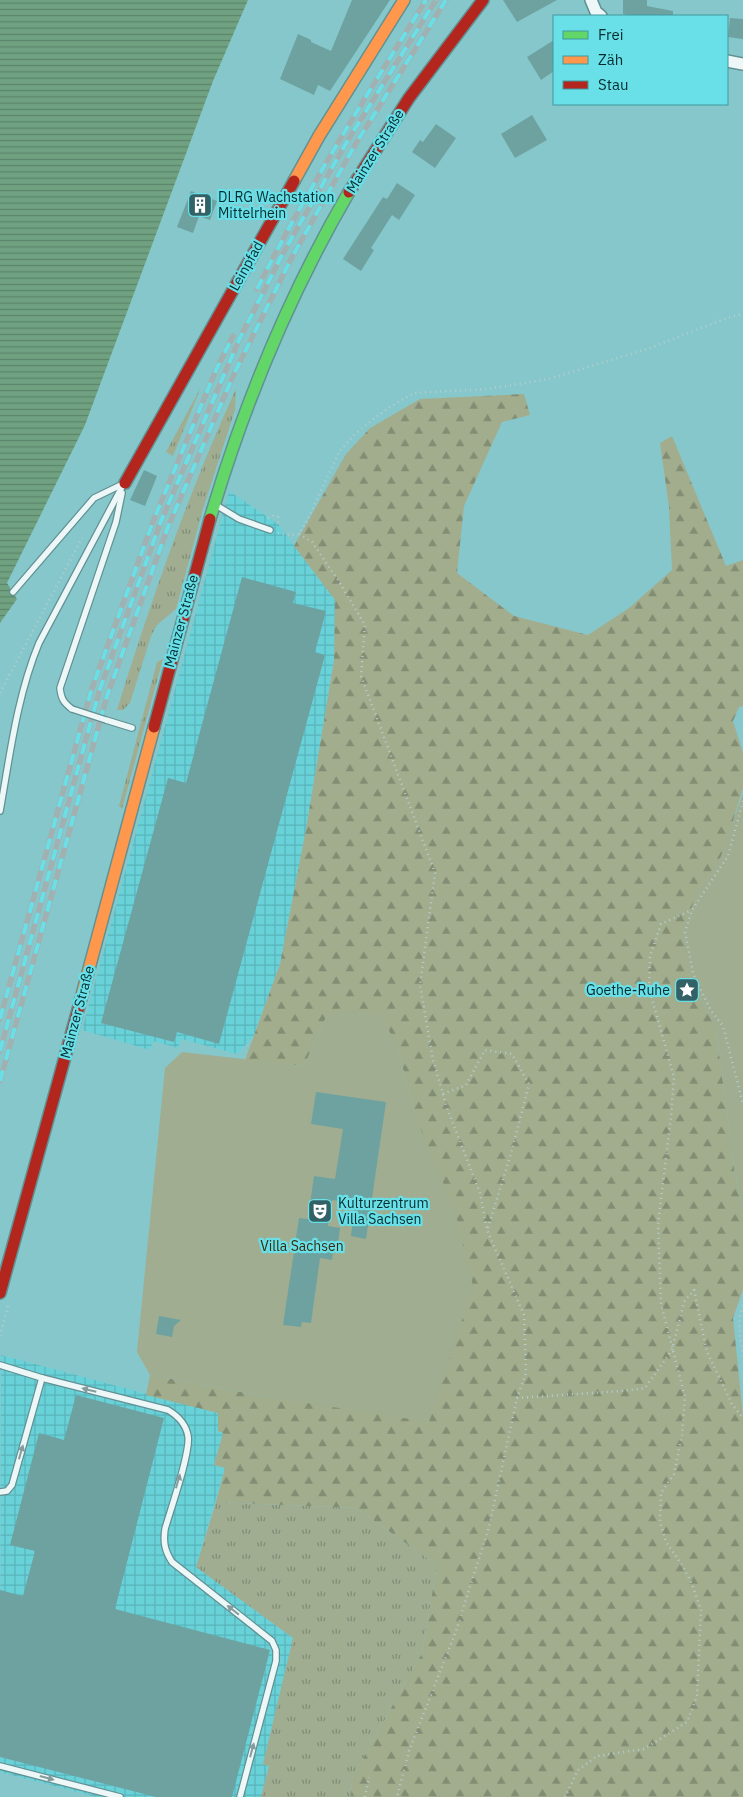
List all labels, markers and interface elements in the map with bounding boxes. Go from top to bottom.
legend [553,15,728,105]
text: Frei [598,25,624,44]
text: Zäh [598,50,623,69]
text: Stau [598,75,629,94]
street label: Mainzer Straße [342,106,408,196]
place label: DLRG Wachstation Mittelrhein [218,188,334,222]
building icon: DLRG Wachstation Mittelrhein [187,192,213,218]
street label: Leinpfad [225,238,267,294]
street label: Mainzer Straße [160,572,202,669]
street label: Mainzer Straße [56,963,98,1060]
place icon: Goethe-Ruhe [674,977,700,1003]
place label: Goethe-Ruhe [586,981,670,999]
place label: Kulturzentrum Villa Sachsen [338,1194,429,1228]
theatre icon: Kulturzentrum Villa Sachsen [307,1198,333,1224]
park label: Villa Sachsen [260,1237,344,1255]
one-way arrow [81,1386,96,1394]
one-way arrow [18,1445,26,1460]
one-way arrow [175,1474,183,1489]
one-way arrow [227,1605,240,1616]
one-way arrow [248,1742,256,1757]
one-way arrow [40,1774,55,1782]

